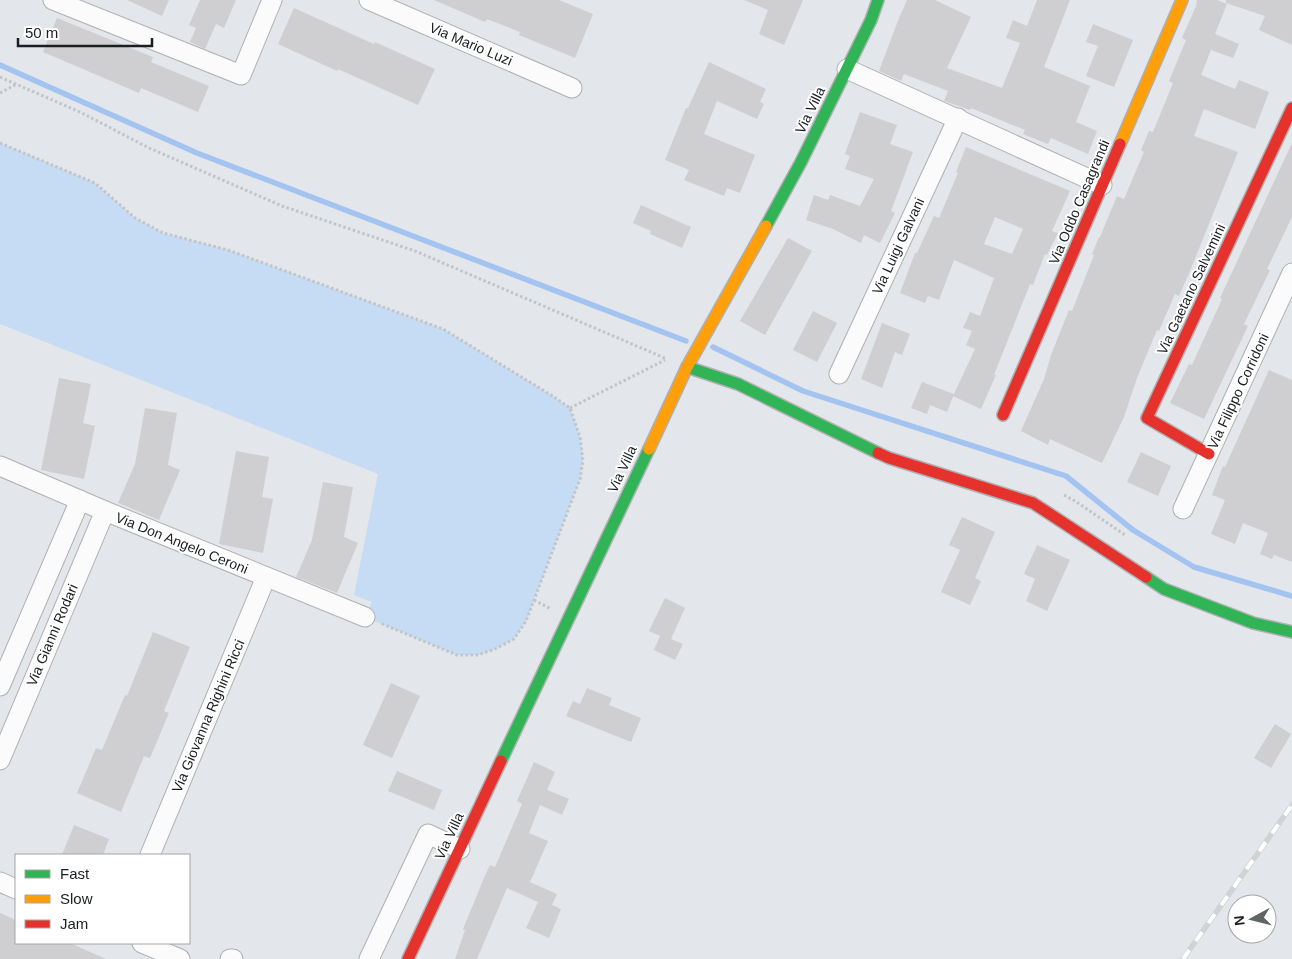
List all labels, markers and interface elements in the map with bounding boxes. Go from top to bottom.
scale bar [18,15,151,47]
street label: Via Mario Luzi [427,19,515,69]
text: 50 m [25,24,58,41]
street label: Via Villa [792,84,828,136]
street label: Via Oddo Casagrandi [1046,137,1112,267]
street label: Via Luigi Galvani [869,195,927,297]
street label: Via Gaetano Salvemini [1154,221,1228,357]
street label: Via Filippo Corridoni [1204,331,1272,451]
street label: Via Villa [604,443,640,495]
street label: Via Don Angelo Ceroni [113,509,251,577]
street label: Via Gianni Rodari [23,581,81,689]
street label: Via Giovanna Righini Ricci [168,637,248,795]
street label: Via Villa [431,810,467,862]
legend [15,854,190,944]
text: Fast [60,865,90,882]
text: Slow [60,890,93,907]
north arrow [1227,894,1277,944]
text: Jam [60,915,88,932]
text: N [1231,915,1248,927]

